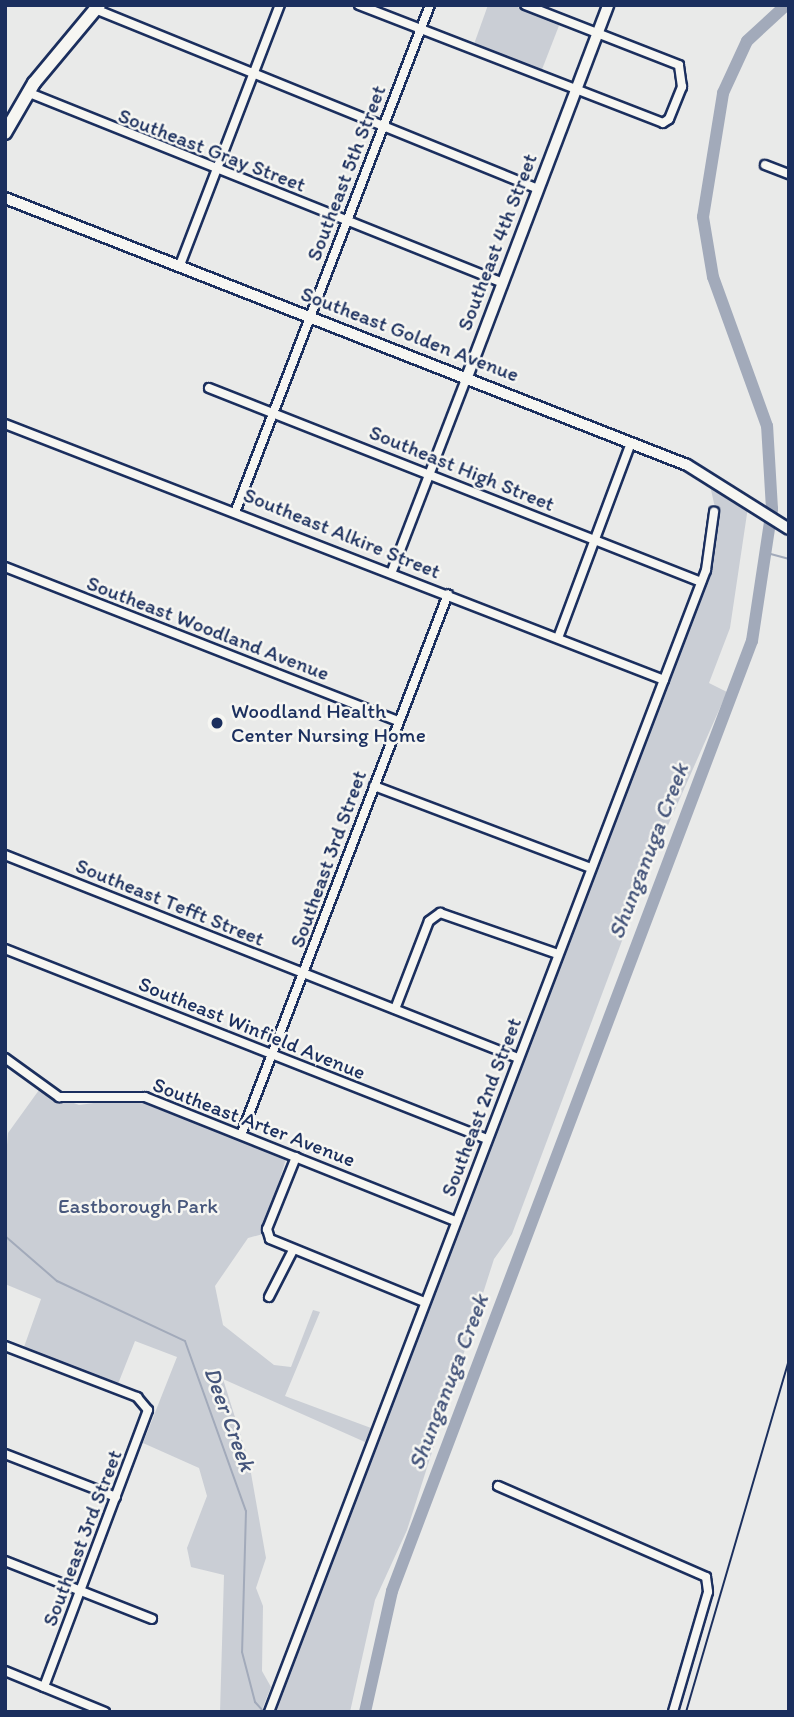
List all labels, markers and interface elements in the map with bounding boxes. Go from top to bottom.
street label: Southeast 5th Street [301,82,391,264]
street label: Southeast Gray Street [114,102,310,198]
street label: Southeast 4th Street [452,150,542,334]
street label: Southeast Golden Avenue [298,281,522,387]
street label: Southeast High Street [366,419,558,517]
street label: Southeast Alkire Street [240,482,444,584]
street label: Southeast Woodland Avenue [84,570,332,686]
place label: Woodland Health Center Nursing Home [231,698,426,748]
marker: Woodland Health Center Nursing Home [209,715,225,731]
water label: Shunganuga Creek [602,760,694,942]
street label: Southeast 3rd Street [284,767,372,951]
street label: Southeast Tefft Street [73,853,267,951]
street label: Southeast Winfield Avenue [135,971,369,1085]
street label: Southeast 2nd Street [435,1014,527,1200]
street label: Southeast Arter Avenue [150,1072,358,1172]
park label: Eastborough Park [58,1193,218,1219]
water label: Shunganuga Creek [402,1291,494,1473]
water label: Deer Creek [198,1363,262,1475]
street label: Southeast 3rd Street [37,1446,127,1630]

